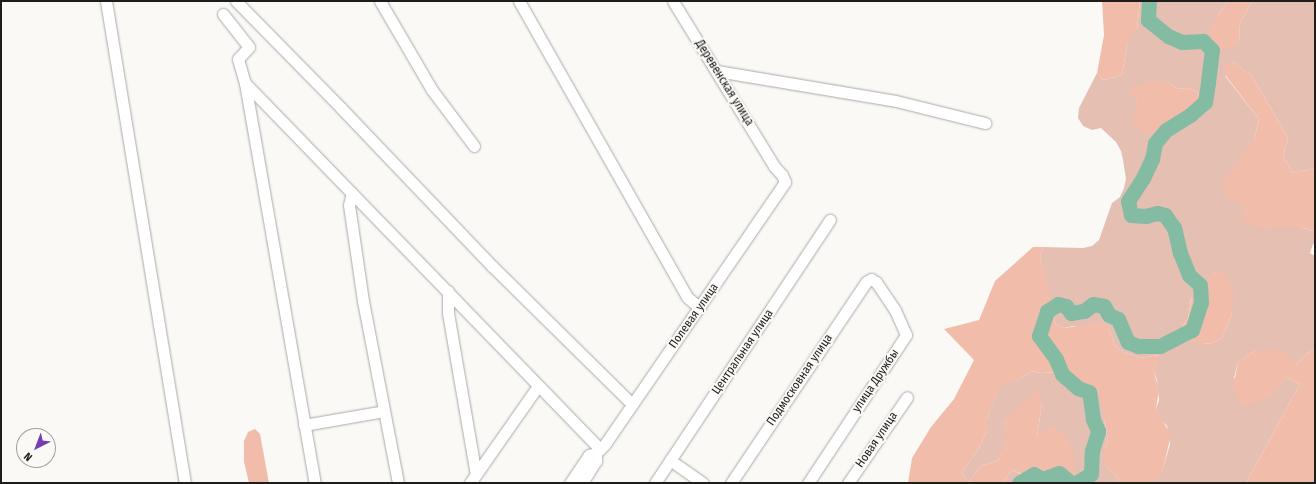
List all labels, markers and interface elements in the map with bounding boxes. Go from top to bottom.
street label: Деревенская улица [692,37,756,129]
street label: Полевая улица [666,281,722,351]
street label: Центральная улица [709,307,777,397]
street label: Подмосковная улица [764,332,836,428]
street label: улица Дружбы [850,347,902,415]
street label: Новая улица [853,409,901,471]
north arrow [16,428,56,468]
text: N [22,450,35,464]

